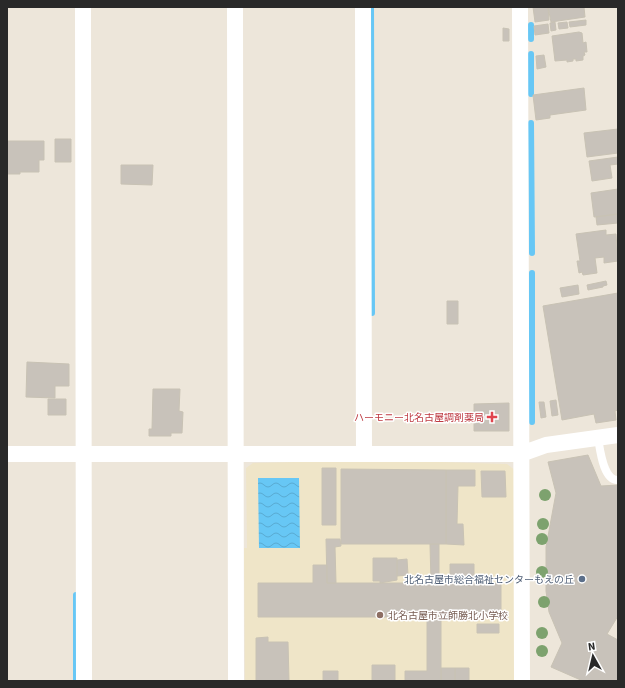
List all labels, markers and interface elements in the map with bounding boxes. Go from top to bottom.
place label: ハーモニー北名古屋調剤薬局 [354,411,484,425]
marker: ハーモニー北名古屋調剤薬局 [487,412,497,422]
place label: 北名古屋市総合福祉センターもえの丘 [404,573,574,587]
marker: 北名古屋市総合福祉センターもえの丘 [577,574,587,584]
place label: 北名古屋市立師勝北小学校 [388,609,508,623]
marker: 北名古屋市立師勝北小学校 [375,610,385,620]
north arrow [573,636,613,676]
text: N [587,639,596,655]

